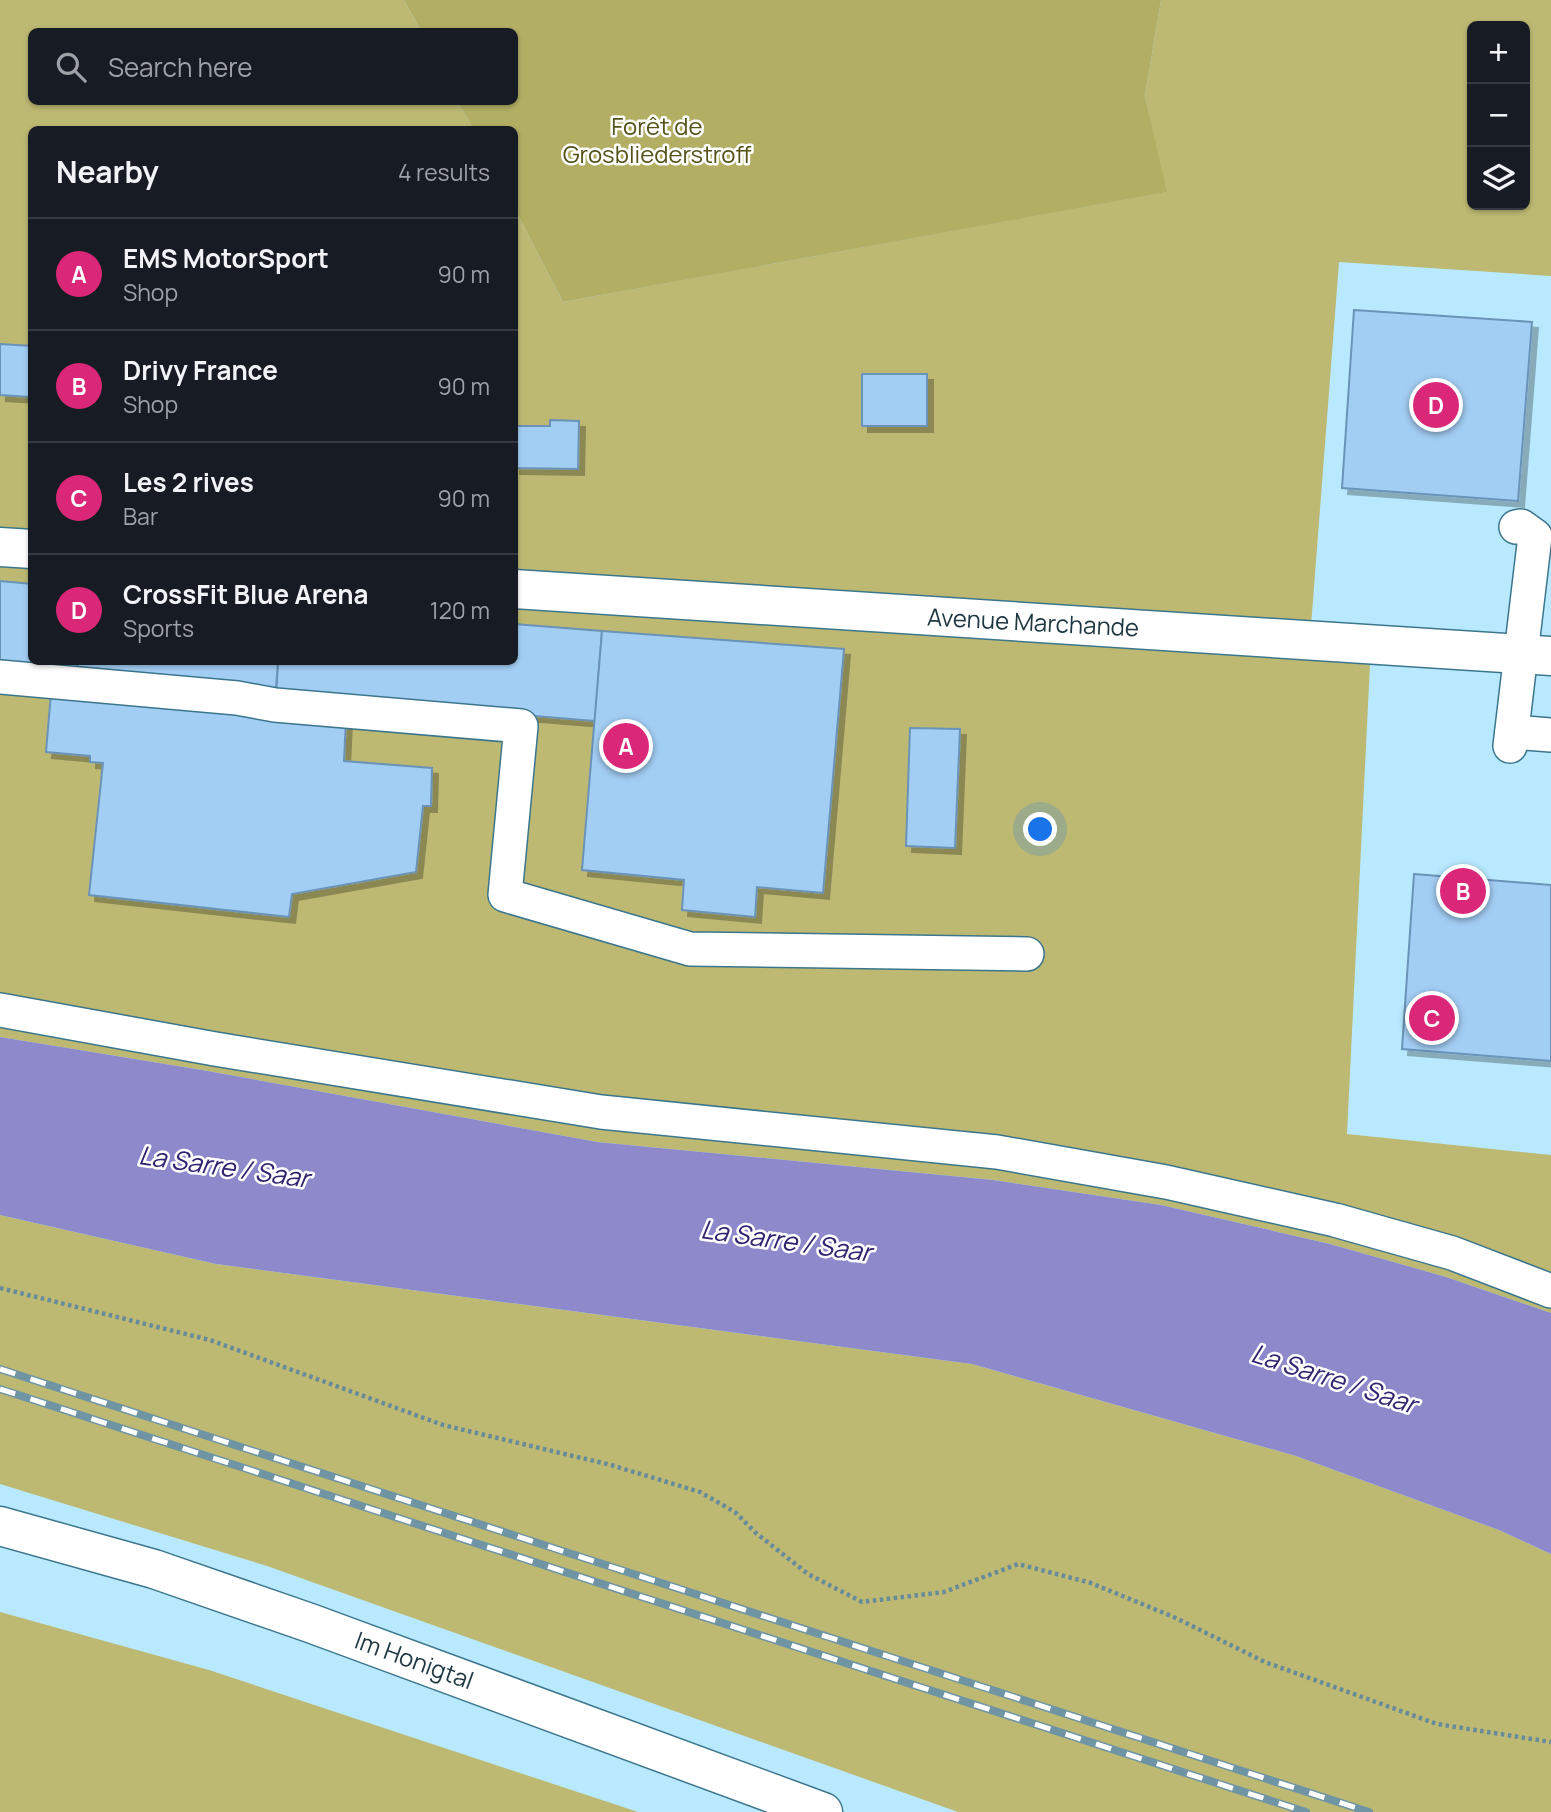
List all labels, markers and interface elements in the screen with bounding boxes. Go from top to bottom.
map controls [1467,21,1530,210]
button: + [1467,21,1530,84]
search box [28,28,518,105]
icon: search [52,48,90,86]
text: Search here [108,49,253,85]
button: − [1467,84,1530,147]
park label: Forêt de Grosbliederstroff [563,109,751,170]
button: layers [1467,147,1530,210]
text: Nearby [56,151,159,192]
text: 4 results [398,156,490,188]
text: EMS MotorSport [123,240,329,276]
text: A [71,258,87,290]
text: 90 m [438,258,490,290]
text: Shop [123,276,178,308]
text: Drivy France [123,352,278,388]
text: B [72,370,86,402]
text: 90 m [438,370,490,402]
pin: D [1413,379,1459,431]
text: Shop [123,388,178,420]
text: Les 2 rives [123,464,254,500]
text: C [71,482,88,514]
text: 90 m [438,482,490,514]
text: Bar [123,500,158,532]
text: CrossFit Blue Arena [123,576,368,612]
text: D [71,594,87,626]
text: 120 m [430,594,490,626]
street label: Avenue Marchande [926,599,1140,644]
text: Sports [123,612,194,644]
pin: A [603,720,649,772]
your location [1023,812,1057,846]
pin: B [1440,865,1486,917]
pin: C [1409,992,1455,1044]
water label: La Sarre / Saar [137,1136,315,1196]
water label: La Sarre / Saar [699,1210,877,1270]
water label: La Sarre / Saar [1247,1334,1425,1423]
street label: Im Honigtal [351,1623,478,1696]

